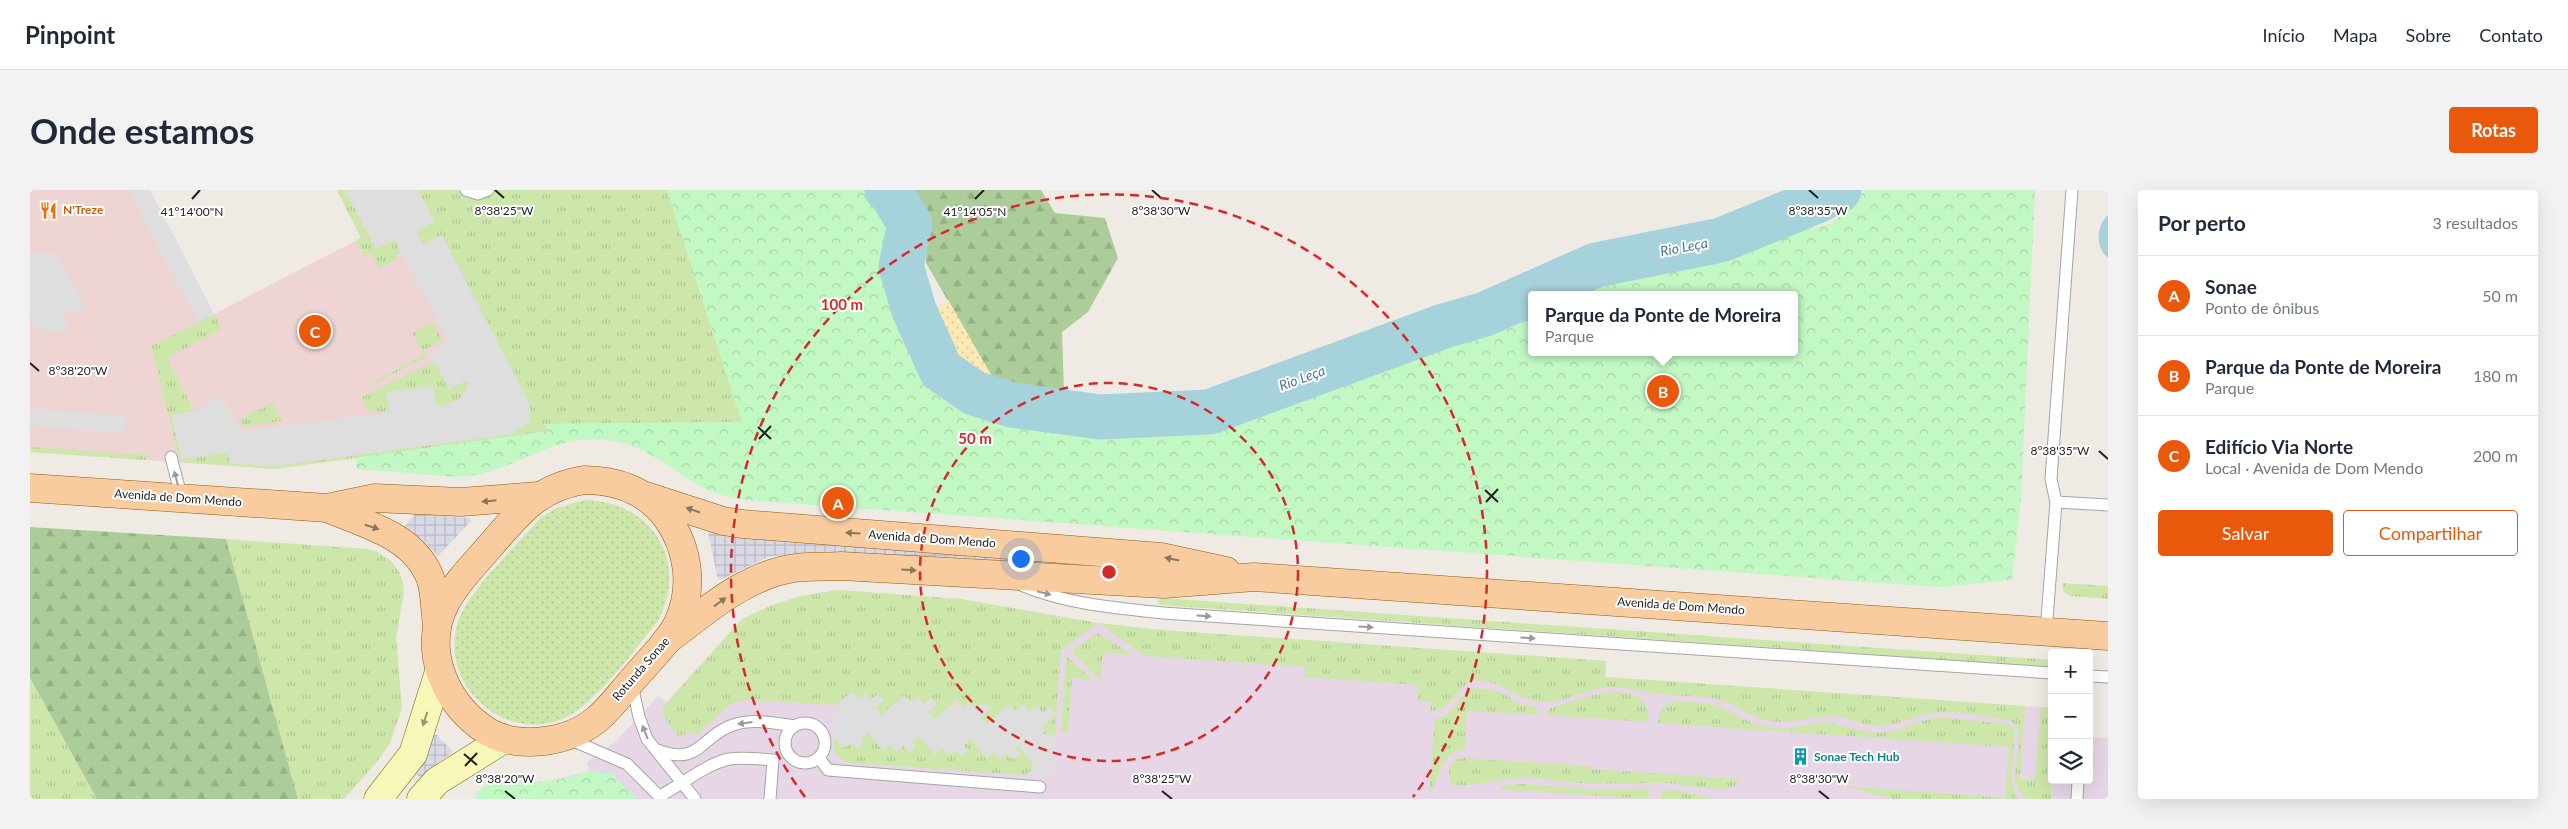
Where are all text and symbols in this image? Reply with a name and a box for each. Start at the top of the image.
text: Pinpoint [25,20,115,49]
text: Início [2263,24,2305,46]
text: Mapa [2333,24,2377,46]
text: Sobre [2405,24,2451,46]
text: Contato [2479,24,2543,46]
button: Rotas [2449,107,2538,153]
text: Onde estamos [30,109,254,151]
restaurant icon: N'Treze [39,200,59,220]
place label: N'Treze [63,202,104,217]
text: 8°38'25"W [474,203,534,218]
text: 8°38'30"W [1131,203,1191,218]
text: 8°38'35"W [1788,203,1848,218]
text: 41°14'00"N [161,204,223,219]
text: 41°14'05"N [944,204,1006,219]
text: Por perto [2158,210,2246,235]
text: 3 resultados [2432,213,2518,232]
water label: Rio Leça [1659,234,1709,259]
text: Sonae [2205,275,2257,298]
text: A [2168,286,2180,305]
text: 50 m [2482,286,2518,305]
popup [1528,291,1798,356]
text: 100 m [821,295,863,313]
text: Ponto de ônibus [2205,298,2319,317]
text: Parque da Ponte de Moreira [1545,303,1781,326]
pin: C [299,312,331,350]
text: Parque [1545,326,1594,345]
text: Parque da Ponte de Moreira [2205,355,2441,378]
water label: Rio Leça [1276,361,1327,394]
text: 8°38'20"W [48,363,108,378]
text: B [2169,366,2179,385]
text: 180 m [2473,366,2518,385]
pin: B [1647,372,1679,410]
text: Parque [2205,378,2254,397]
text: 50 m [958,429,992,447]
text: Edifício Via Norte [2205,435,2353,458]
text: 8°38'35"W [2030,443,2090,458]
text: C [2169,446,2179,465]
text: 200 m [2473,446,2518,465]
text: Local · Avenida de Dom Mendo [2205,458,2423,477]
one-way arrow [172,470,180,485]
pin: A [822,484,854,522]
street label: Avenida de Dom Mendo [114,486,242,509]
one-way arrow [481,497,497,505]
one-way arrow [686,506,701,513]
button: Salvar [2158,510,2333,556]
button: Compartilhar [2343,510,2518,556]
one-way arrow [365,523,380,531]
street label: Avenida de Dom Mendo [868,527,996,550]
one-way arrow [845,529,861,537]
your location [1008,546,1034,572]
one-way arrow [1164,555,1180,563]
centre of rings [1100,563,1118,581]
one-way arrow [901,567,917,575]
one-way arrow [1036,589,1051,597]
street label: Avenida de Dom Mendo [1617,594,1745,617]
one-way arrow [713,597,727,607]
one-way arrow [1197,612,1213,620]
one-way arrow [1359,624,1375,632]
street label: Rotunda Sonae [609,634,672,704]
one-way arrow [1521,635,1537,643]
map controls [2048,649,2093,784]
button: + [2048,649,2093,694]
button: − [2048,694,2093,739]
one-way arrow [420,711,428,726]
one-way arrow [737,719,753,727]
one-way arrow [640,725,648,739]
button: layers [2048,739,2093,784]
building icon: Sonae Tech Hub [1790,747,1810,767]
place label: Sonae Tech Hub [1814,749,1900,764]
text: 8°38'20"W [475,771,535,786]
text: 8°38'25"W [1132,771,1192,786]
text: 8°38'30"W [1789,771,1849,786]

